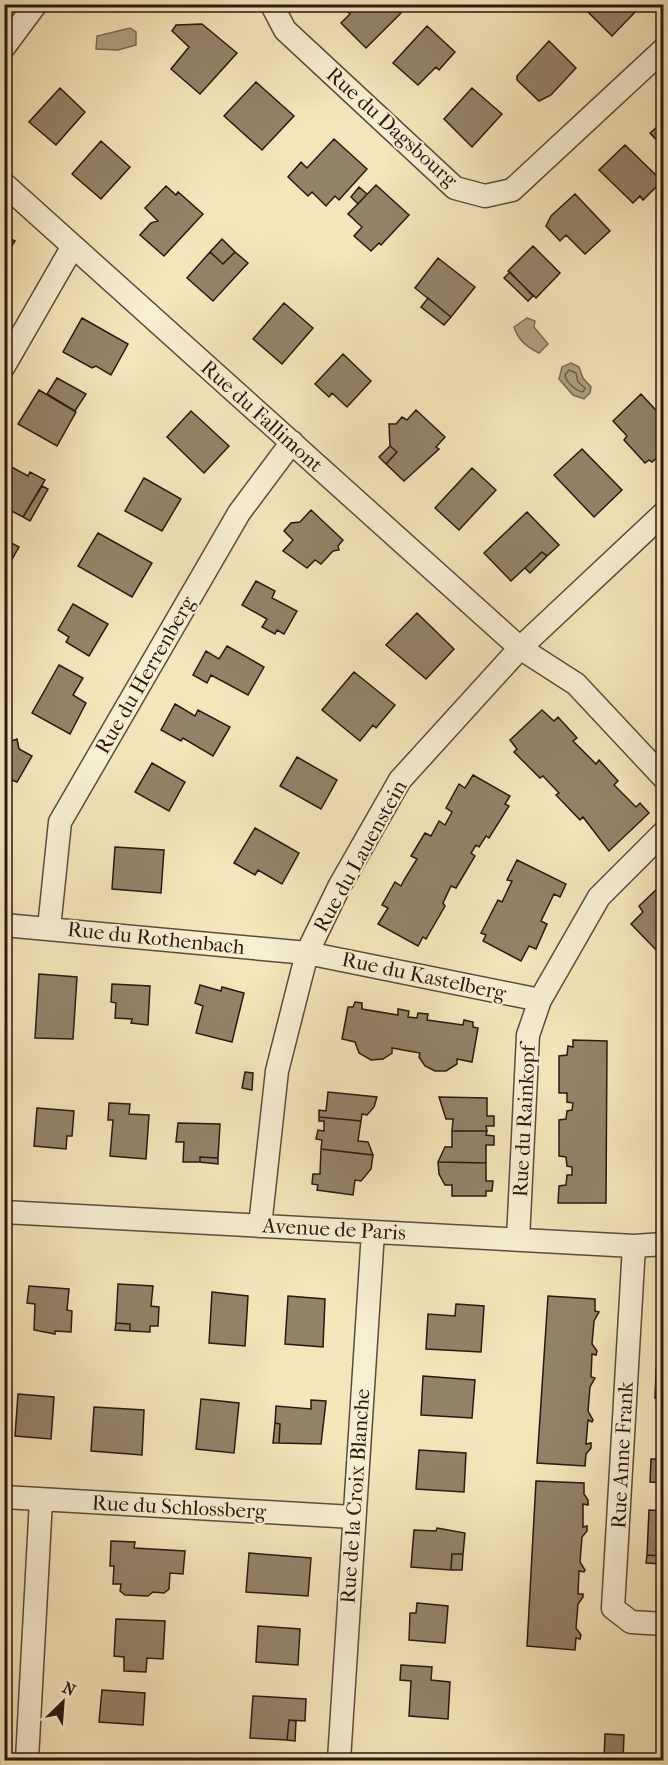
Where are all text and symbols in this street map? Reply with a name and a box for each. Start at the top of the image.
street label: Rue du Dagsbourg [322,62,463,192]
street label: Rue du Fallimont [196,355,328,477]
street label: Rue du Herrenberg [90,591,200,758]
street label: Rue du Lauenstein [308,776,412,936]
street label: Rue du Rothenbach [66,917,246,959]
street label: Rue du Kastelberg [340,947,509,1005]
street label: Rue du Rainkopf [508,1040,540,1198]
street label: Avenue de Paris [261,1213,407,1245]
street label: Rue Anne Frank [606,1381,638,1529]
street label: Rue de la Croix Blanche [336,1388,374,1604]
street label: Rue du Schlossberg [91,1490,267,1524]
north arrow [33,1672,93,1732]
text: N [60,1678,79,1700]

